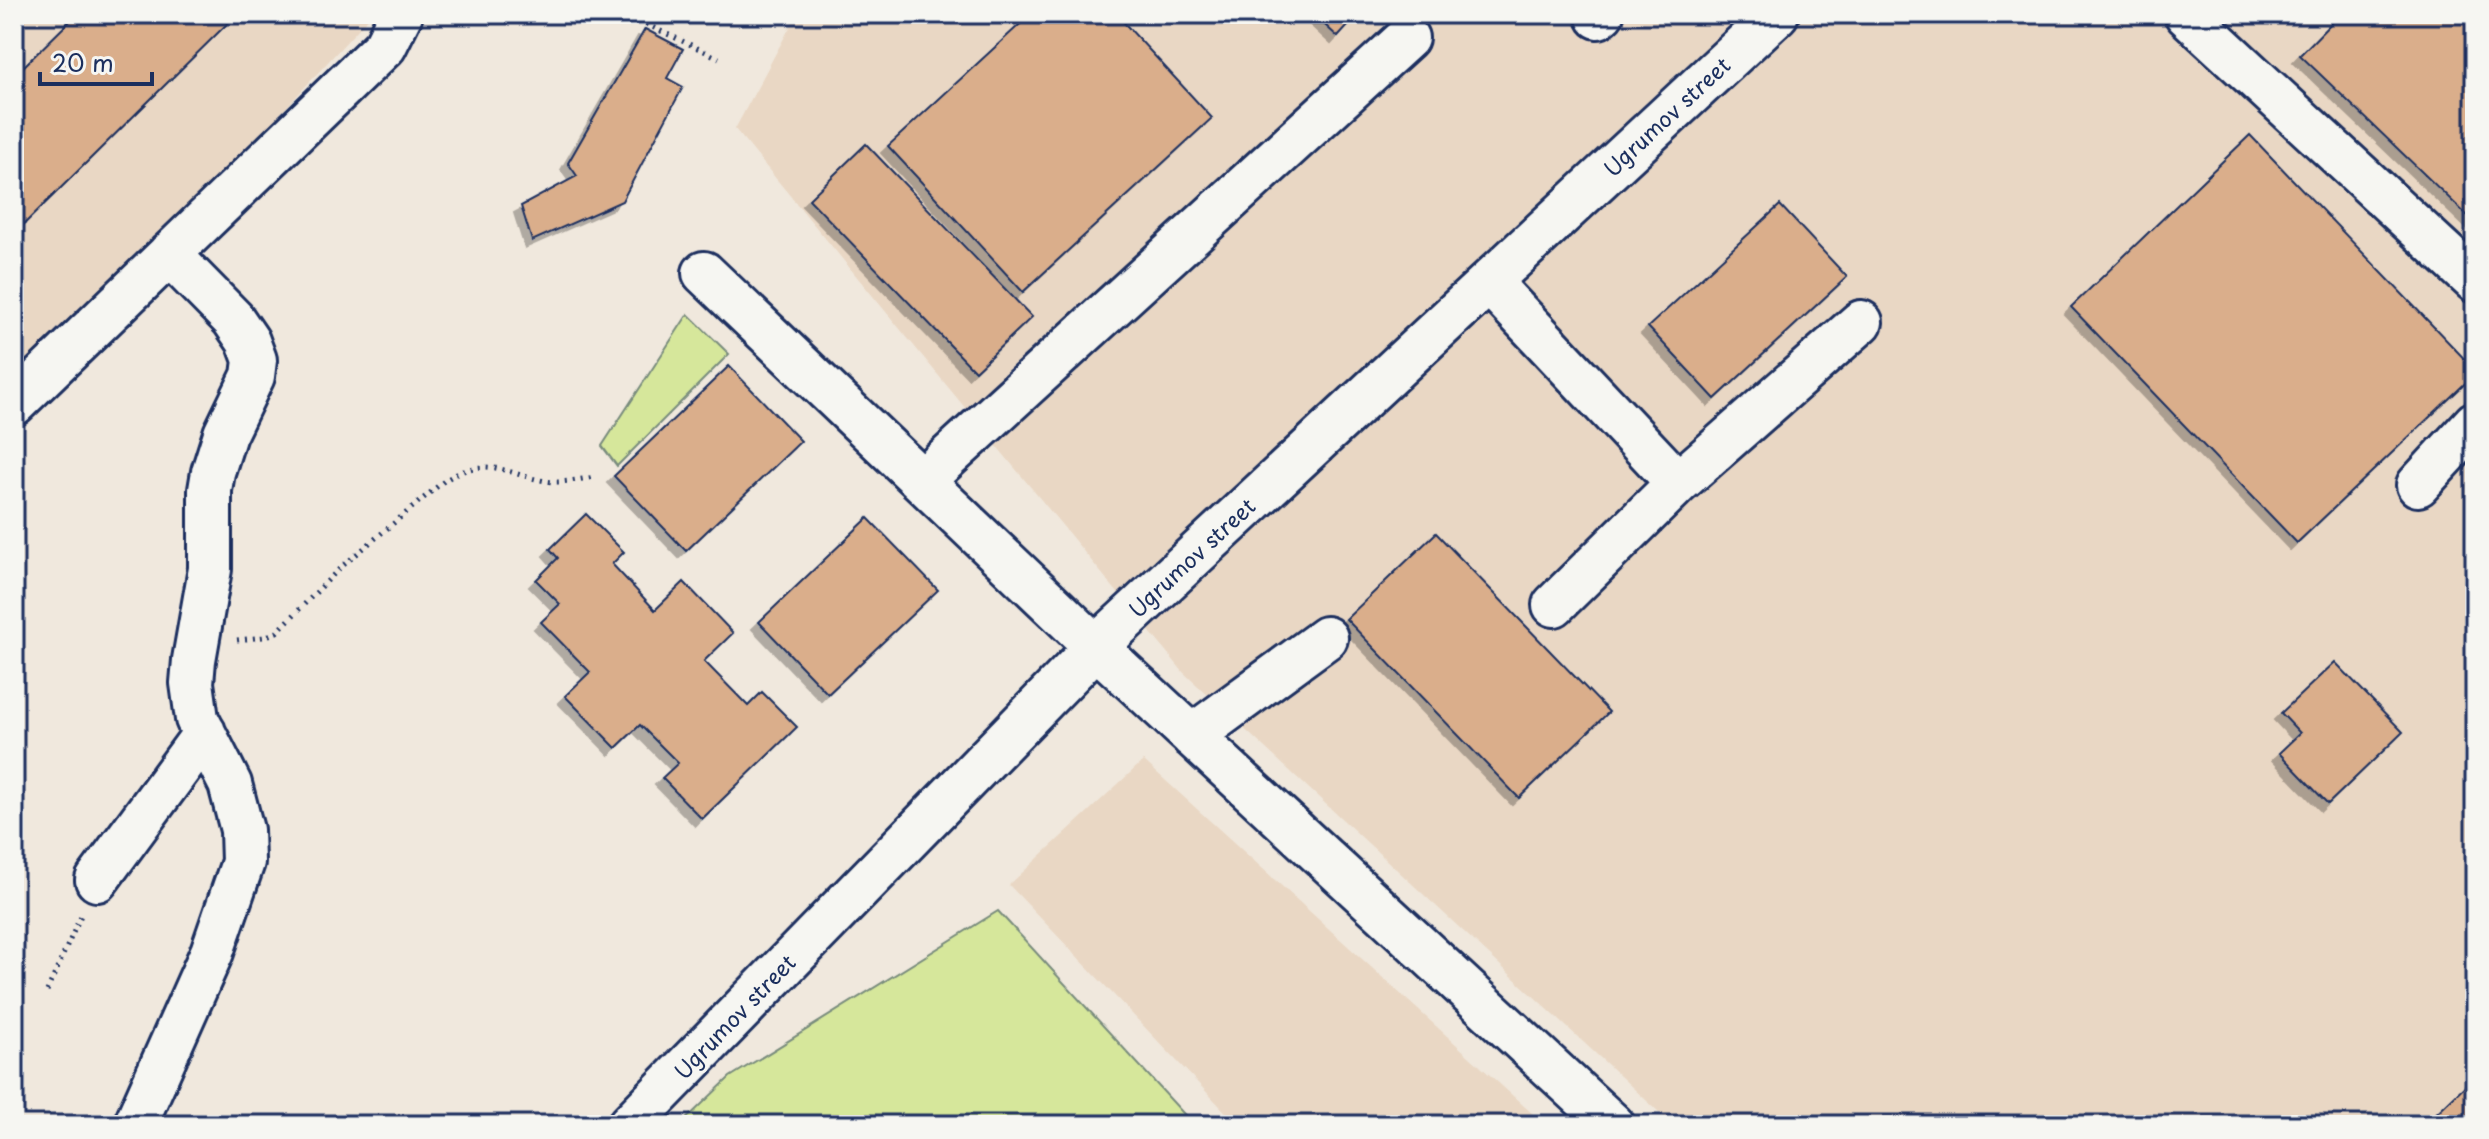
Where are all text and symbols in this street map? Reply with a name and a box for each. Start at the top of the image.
scale bar [40,36,152,86]
text: 20 m [52,44,114,80]
street label: Ugrumov street [1595,48,1737,184]
street label: Ugrumov street [1120,489,1262,625]
street label: Ugrumov street [665,946,802,1086]

